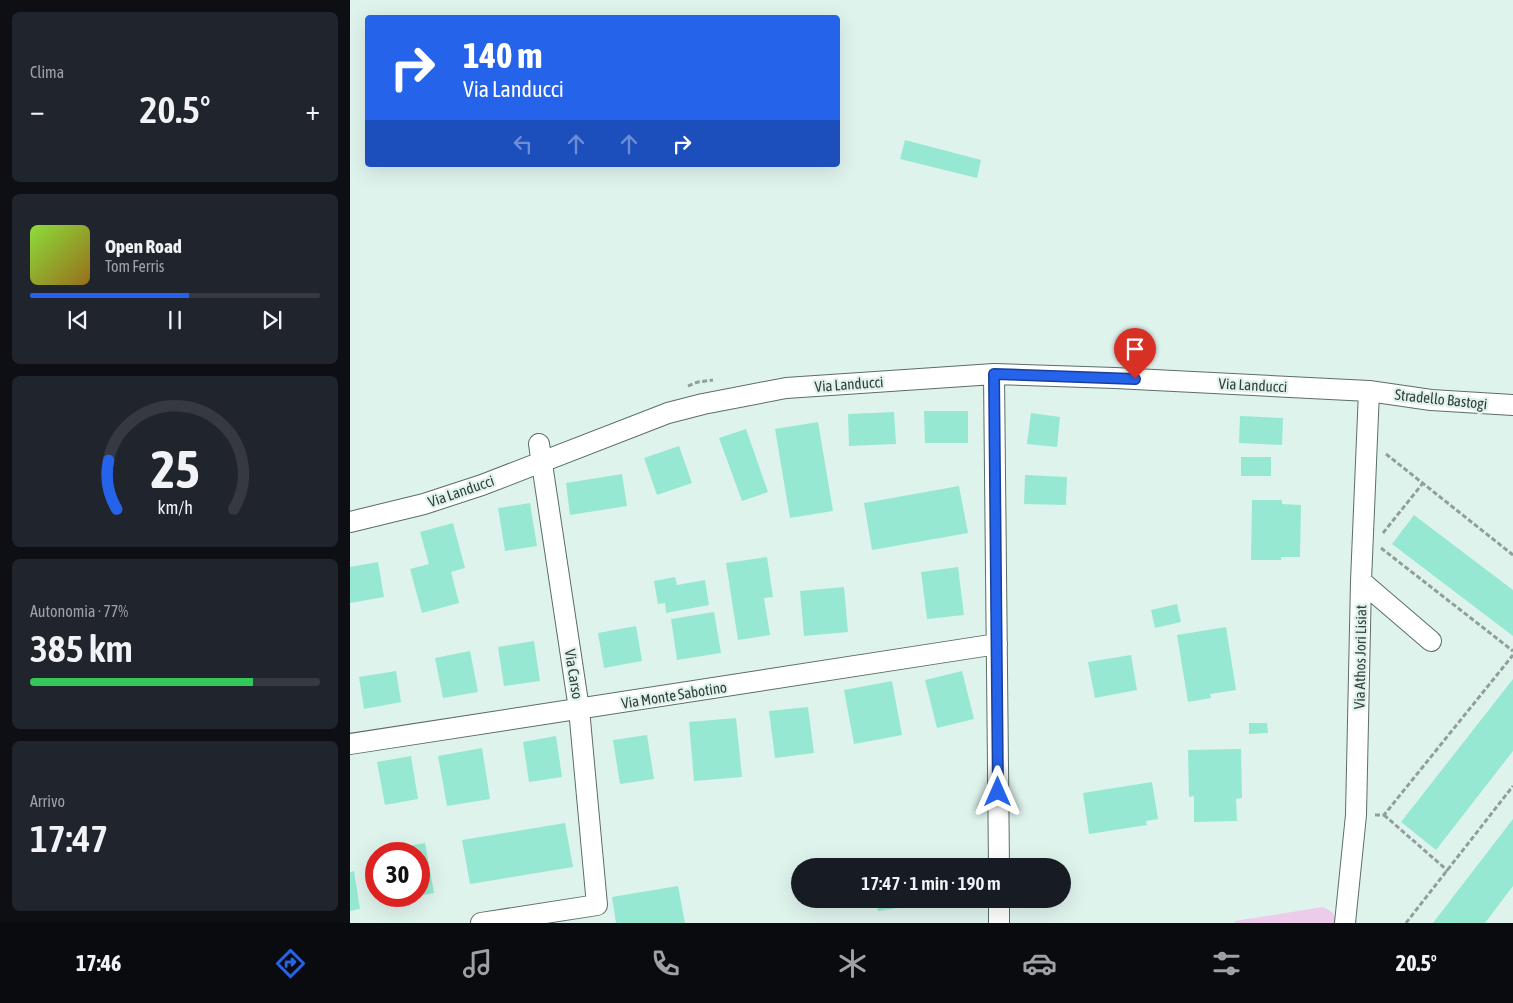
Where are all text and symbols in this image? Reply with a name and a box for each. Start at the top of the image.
icon: right [380,35,445,100]
text: 140 m [463,35,542,75]
text: Clima [30,63,64,81]
text: Via Landucci [463,76,564,102]
text: 20.5° [140,88,210,131]
text: − [30,94,45,126]
text: + [305,94,320,126]
icon: left [509,130,537,158]
icon: ahead [562,130,590,158]
icon: ahead [615,130,643,158]
icon: right [668,130,696,158]
text: Open Road [105,235,182,257]
text: Tom Ferris [105,257,164,275]
icon: previous [64,306,92,334]
icon: pause [161,306,189,334]
icon: next [258,306,286,334]
pin [1114,328,1156,379]
icon: arrive [1121,335,1149,363]
street label: Via Landucci [814,373,884,395]
street label: Via Landucci [1218,375,1288,395]
street label: Stradello Bastogi [1394,386,1488,412]
text: 25 [151,439,199,499]
street label: Via Landucci [426,472,496,510]
text: km/h [157,497,193,518]
text: Autonomia · 77% [30,602,128,620]
street label: Via Athos Jori Lisiat [1351,605,1369,709]
text: 385 km [30,627,133,670]
street label: Via Carso [562,648,586,700]
street label: Via Monte Sabotino [620,678,728,712]
position arrow [971,765,1023,817]
text: Arrivo [30,792,65,810]
text: 17:47 [30,817,108,860]
speed limit sign: 30 [365,842,430,907]
text: 17:47 · 1 min · 190 m [861,872,1001,894]
icon: directions [273,946,308,981]
icon: music [460,946,495,981]
icon: phone [648,946,683,981]
icon: climate [835,946,870,981]
icon: car [1022,946,1057,981]
icon: filters [1209,946,1244,981]
text: 17:46 [76,950,121,976]
text: 20.5° [1396,950,1437,976]

